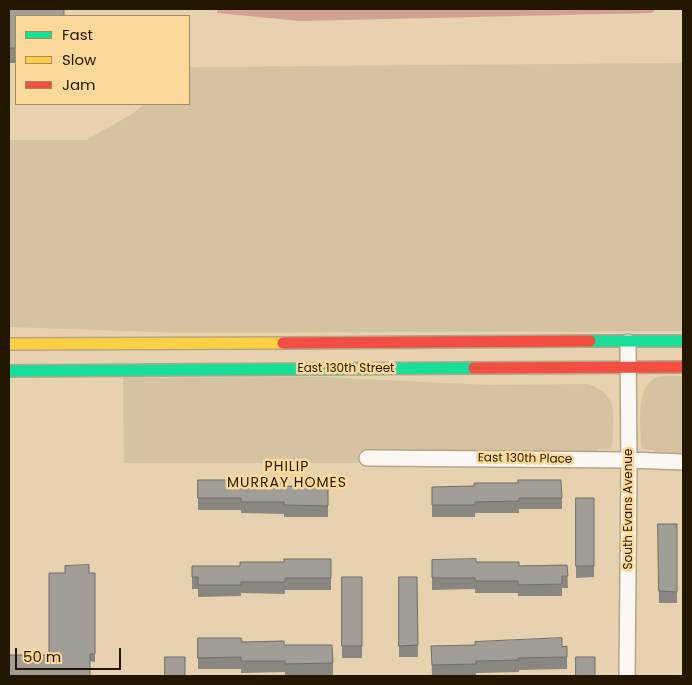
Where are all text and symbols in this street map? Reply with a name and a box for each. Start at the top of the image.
legend [15,15,190,105]
text: Fast [62,24,93,45]
text: Slow [62,49,96,70]
text: Jam [62,74,96,95]
street label: East 130th Street [298,362,394,376]
street label: South Evans Avenue [622,449,636,569]
street label: East 130th Place [478,451,572,467]
district label: PHILIP MURRAY HOMES [225,459,349,492]
scale bar [18,638,124,670]
text: 50 m [23,646,61,667]

